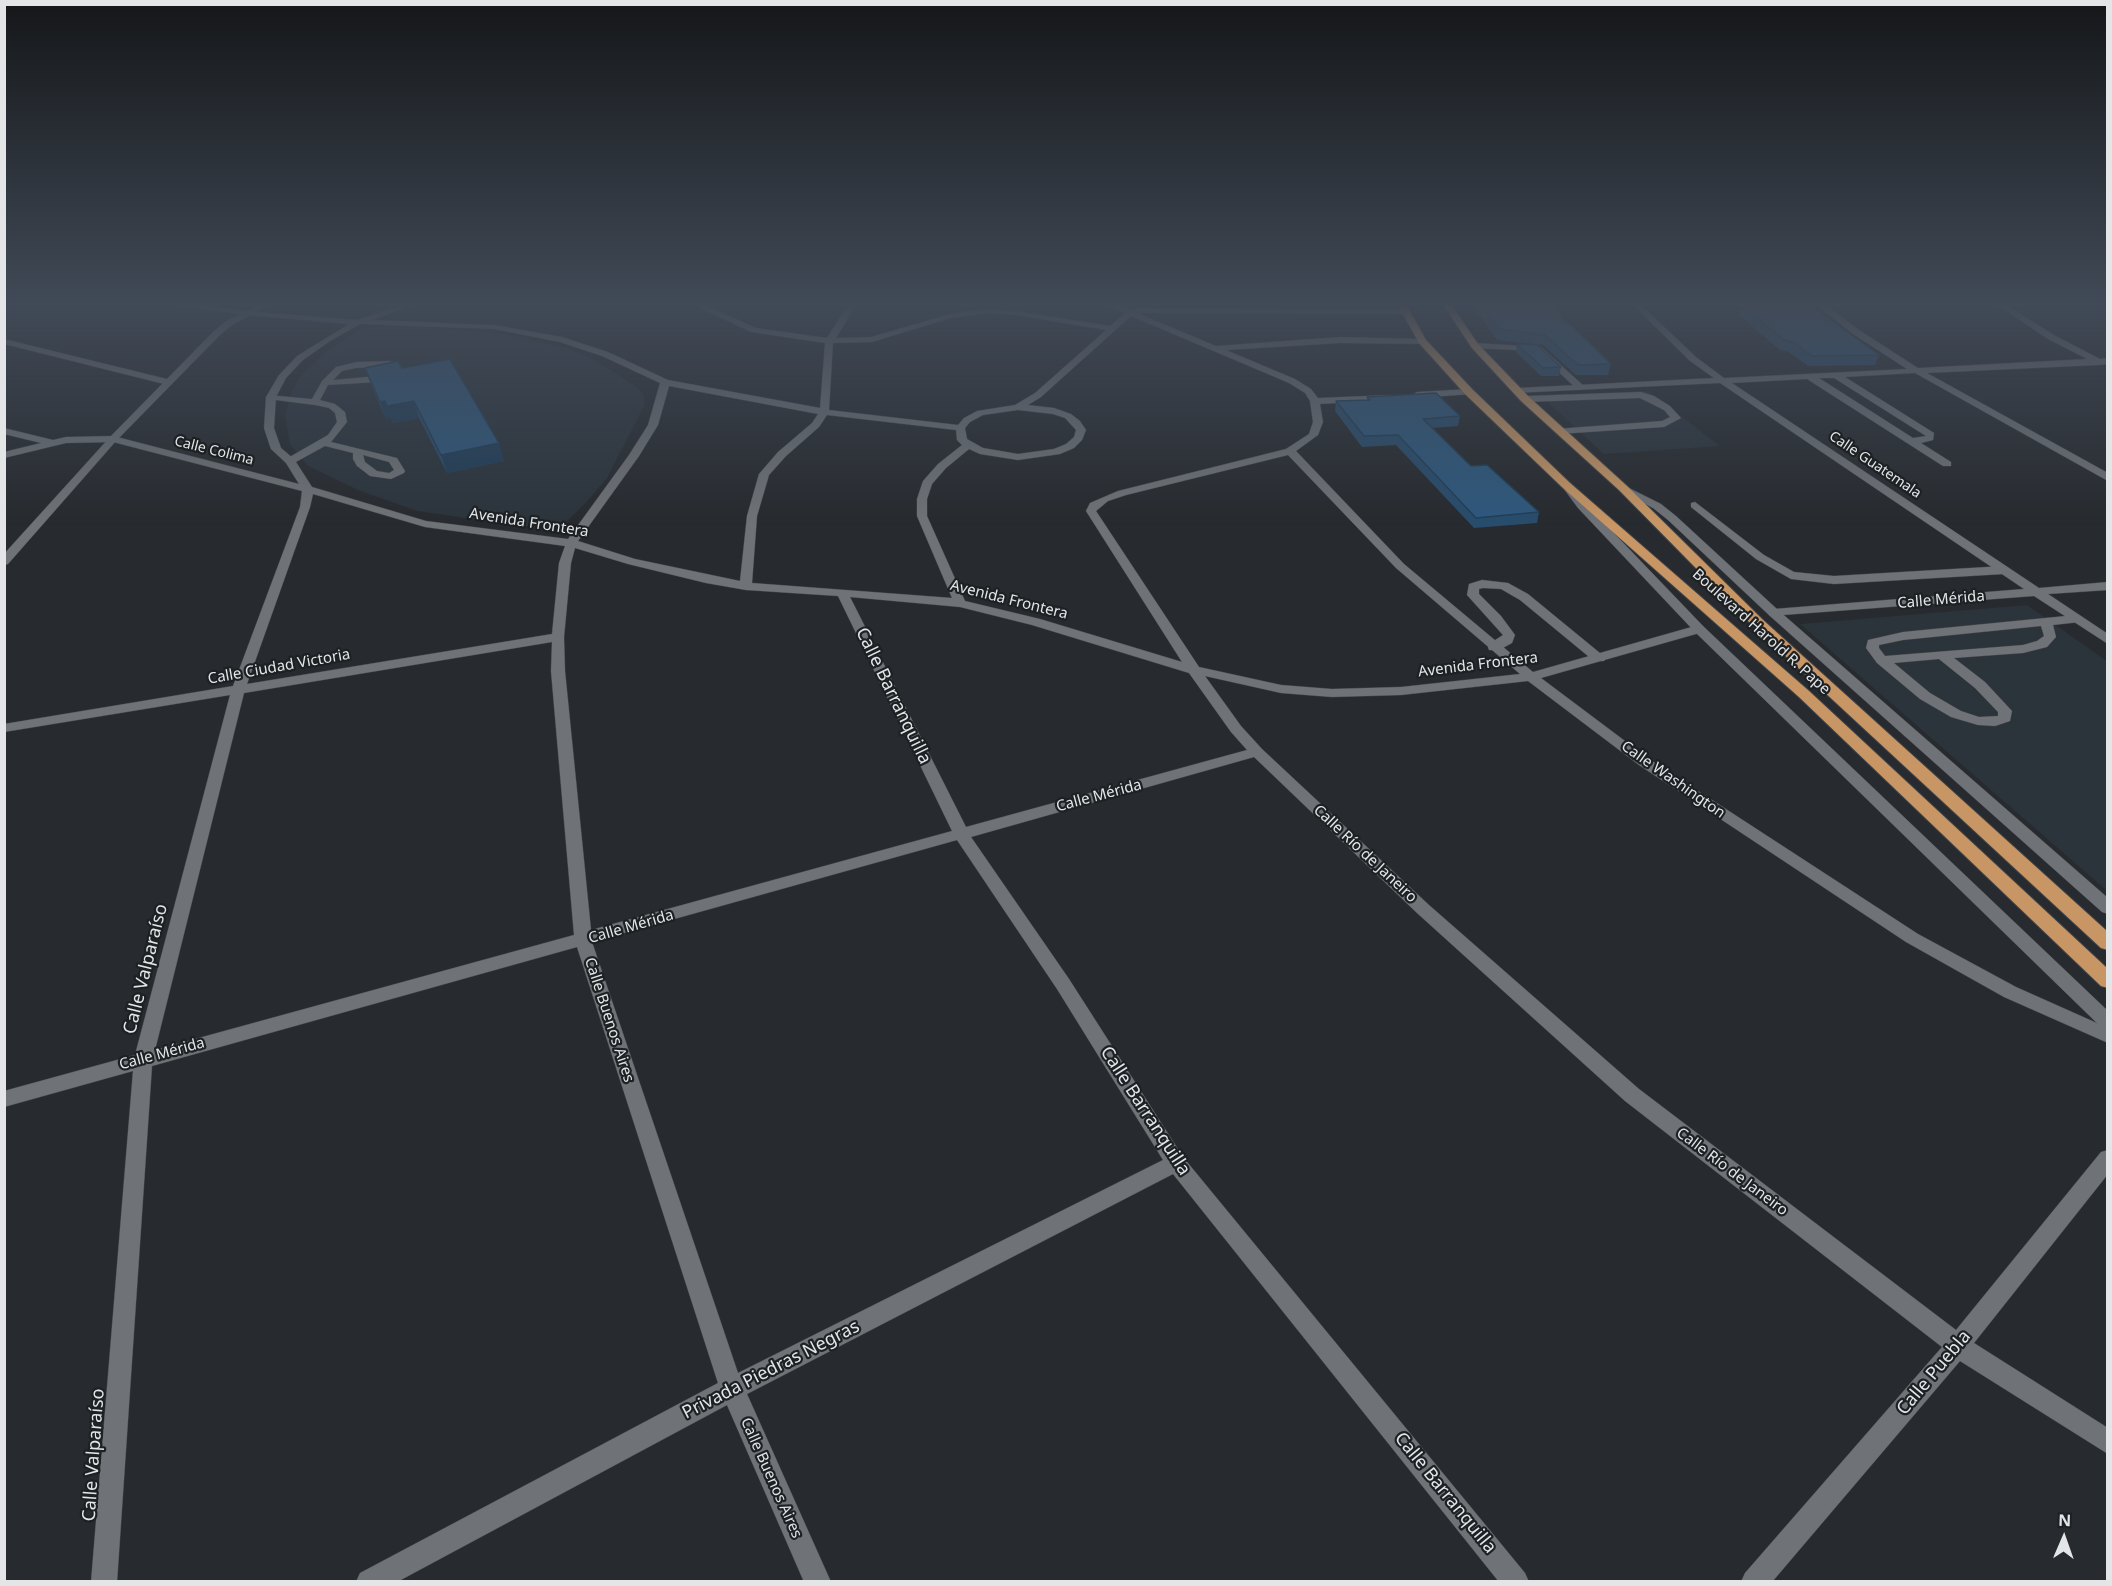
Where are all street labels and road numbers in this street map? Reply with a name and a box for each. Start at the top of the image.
street label: Calle Guatemala [1826,428,1924,502]
street label: Calle Colima [173,433,255,469]
street label: Avenida Frontera [468,505,590,541]
street label: Boulevard Harold R. Pape [1688,565,1834,699]
street label: Avenida Frontera [948,577,1070,623]
street label: Calle Mérida [1897,587,1985,613]
street label: Calle Barranquilla [851,624,935,768]
street label: Calle Ciudad Victoria [206,646,352,688]
street label: Avenida Frontera [1417,649,1539,681]
street label: Calle Washington [1618,737,1728,823]
street label: Calle Mérida [1054,776,1144,816]
street label: Calle Río de Janeiro [1310,801,1420,907]
street label: Calle Valparaíso [119,902,173,1036]
street label: Calle Mérida [586,906,676,948]
street label: Calle Buenos Aires [580,955,638,1085]
street label: Calle Mérida [117,1034,207,1074]
street label: Calle Barranquilla [1095,1042,1195,1180]
street label: Calle Río de Janeiro [1673,1124,1791,1220]
street label: Privada Piedras Negras [679,1316,863,1424]
street label: Calle Puebla [1892,1326,1976,1420]
street label: Calle Valparaíso [79,1388,109,1522]
street label: Calle Buenos Aires [736,1415,806,1541]
street label: Calle Barranquilla [1390,1428,1500,1558]

